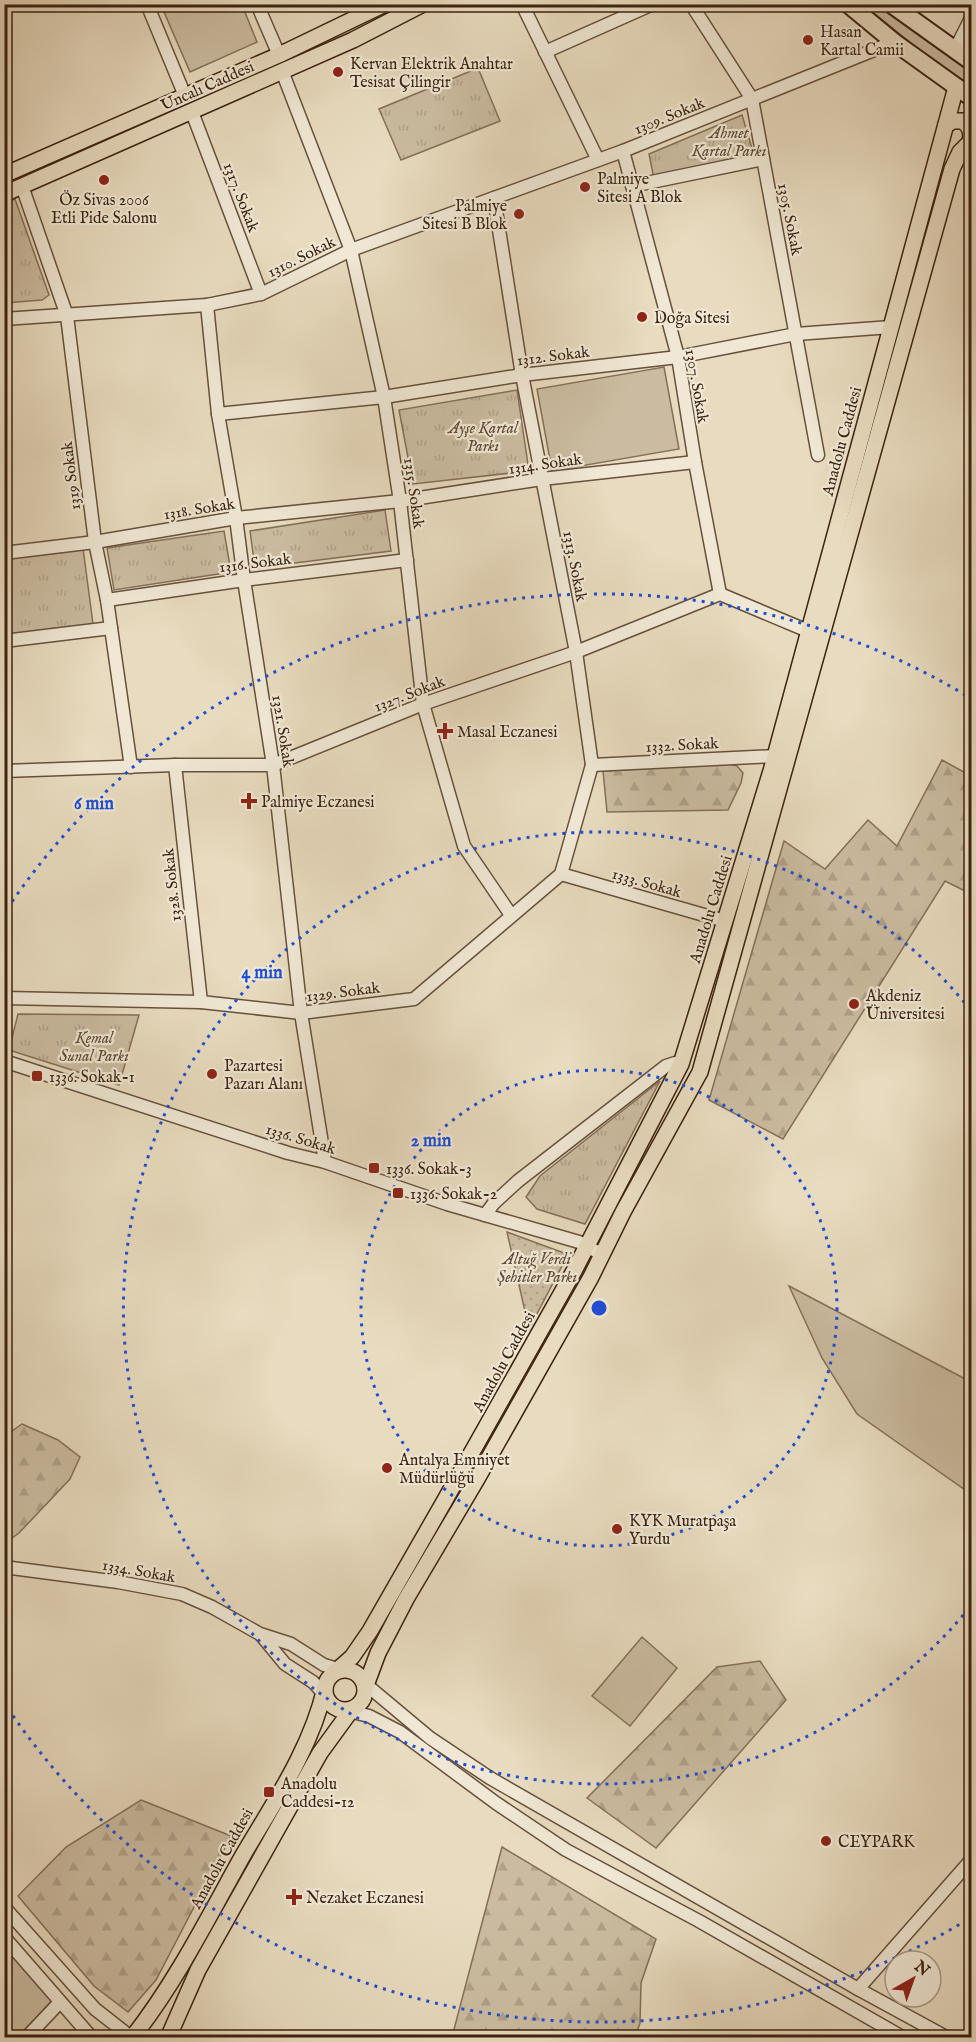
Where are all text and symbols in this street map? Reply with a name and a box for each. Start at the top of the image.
place label: Hasan Kartal Camii [820,23,904,61]
marker: Hasan Kartal Camii [801,33,815,47]
place label: Kervan Elektrik Anahtar Tesisat Çilingir [350,55,513,93]
street label: Uncalı Caddesi [158,57,258,116]
marker: Kervan Elektrik Anahtar Tesisat Çilingir [331,65,345,79]
street label: 1309. Sokak [631,93,708,140]
park label: Ahmet Kartal Parkı [691,124,766,162]
street label: 1317. Sokak [218,160,263,236]
place label: Palmiye Sitesi A Blok [597,170,682,208]
marker: Öz Sivas 2006 Etli Pide Salonu [97,173,111,187]
marker: Palmiye Sitesi A Blok [578,180,592,194]
street label: 1305. Sokak [772,181,806,258]
place label: Öz Sivas 2006 Etli Pide Salonu [51,190,157,229]
place label: Palmiye Sitesi B Blok [422,197,507,235]
marker: Palmiye Sitesi B Blok [512,207,526,221]
street label: 1310. Sokak [265,233,340,283]
place label: Doğa Sitesi [654,309,730,329]
marker: Doğa Sitesi [635,310,649,324]
street label: 1312. Sokak [516,343,591,371]
street label: 1307. Sokak [680,348,712,425]
street label: Anadolu Caddesi [819,385,867,499]
park label: Ayşe Kartal Parkı [446,419,519,457]
street label: 1319 Sokak [58,440,86,511]
street label: 1314. Sokak [507,450,584,480]
street label: 1315. Sokak [398,457,428,530]
street label: 1318. Sokak [162,494,237,525]
street label: 1313. Sokak [557,529,591,604]
street label: 1316. Sokak [218,550,293,578]
street label: 1327. Sokak [371,672,448,718]
street label: 1321. Sokak [266,694,298,769]
place label: Masal Eczanesi [457,723,557,743]
marker: Masal Eczanesi [438,724,452,738]
street label: 1332. Sokak [645,734,720,758]
text: 6 min [74,793,114,816]
place label: Palmiye Eczanesi [261,793,375,813]
marker: Palmiye Eczanesi [242,794,256,808]
street label: 1328. Sokak [159,847,187,922]
street label: Anadolu Caddesi [686,853,738,967]
street label: 1333. Sokak [609,864,684,904]
text: 4 min [241,962,283,985]
street label: 1329. Sokak [305,978,382,1007]
place label: Akdeniz Üniversitesi [865,987,945,1025]
marker: Akdeniz Üniversitesi [847,997,861,1011]
park label: Kemal Sunal Parkı [59,1029,129,1067]
place label: Pazartesi Pazarı Alanı [224,1057,303,1095]
marker: Pazartesi Pazarı Alanı [205,1067,219,1081]
place label: 1336. Sokak-1 [49,1068,135,1088]
marker: 1336. Sokak-1 [30,1069,44,1083]
street label: 1336. Sokak [263,1120,338,1160]
text: 2 min [411,1130,452,1153]
place label: 1336. Sokak-3 [386,1160,472,1180]
marker: 1336. Sokak-3 [367,1161,381,1175]
place label: 1336. Sokak-2 [410,1185,497,1205]
marker: 1336. Sokak-2 [391,1186,405,1200]
park label: Altuğ Verdi Şehitler Parkı [497,1250,577,1288]
centre of rings [589,1298,609,1318]
street label: Anadolu Caddesi [468,1308,541,1417]
place label: Antalya Emniyet Müdürlüğü [398,1451,510,1489]
marker: Antalya Emniyet Müdürlüğü [380,1461,394,1475]
place label: KYK Muratpaşa Yurdu [629,1512,736,1550]
marker: KYK Muratpaşa Yurdu [610,1522,624,1536]
street label: 1334. Sokak [101,1556,177,1588]
place label: Anadolu Caddesi-12 [280,1775,355,1813]
marker: Anadolu Caddesi-12 [262,1785,276,1799]
street label: Anadolu Caddesi [186,1805,259,1914]
place label: CEYPARK [838,1833,915,1853]
marker: CEYPARK [819,1834,833,1848]
place label: Nezaket Eczanesi [306,1889,424,1909]
marker: Nezaket Eczanesi [287,1890,301,1904]
north arrow [883,1949,943,2009]
text: N [909,1956,933,1981]

